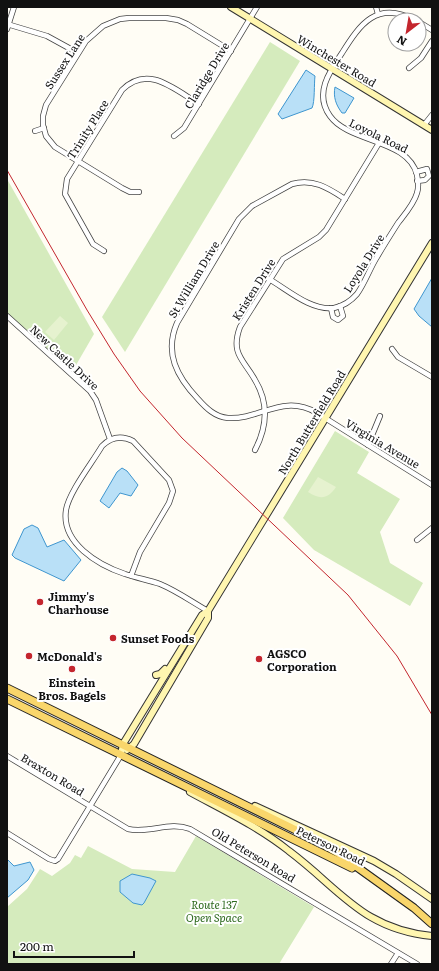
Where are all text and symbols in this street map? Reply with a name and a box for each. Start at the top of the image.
north arrow [387,12,427,52]
street label: Sussex Lane [40,30,88,92]
street label: Winchester Road [294,30,380,90]
text: N [393,32,409,51]
street label: Claridge Drive [180,38,232,111]
street label: Trinity Place [62,96,112,162]
street label: Loyola Road [347,114,412,156]
street label: Loyola Drive [339,230,388,295]
street label: St William Drive [164,237,222,320]
street label: Kristen Drive [228,255,279,323]
street label: New Castle Drive [27,321,103,393]
street label: North Butterfield Road [273,366,349,477]
street label: Virginia Avenue [343,414,424,472]
place label: Jimmy's Charhouse [48,588,109,617]
marker: Jimmy's Charhouse [35,597,45,607]
place label: Sunset Foods [121,630,195,646]
marker: Sunset Foods [108,633,118,643]
place label: AGSCO Corporation [267,645,337,674]
place label: McDonald's [37,648,103,664]
marker: McDonald's [24,651,34,661]
marker: AGSCO Corporation [254,654,264,664]
marker: Einstein Bros. Bagels [67,664,77,674]
place label: Einstein Bros. Bagels [38,674,106,703]
street label: Braxton Road [18,749,88,799]
street label: Peterson Road [294,821,368,869]
street label: Old Peterson Road [209,823,299,886]
park label: Route 137 Open Space [186,896,242,925]
scale bar [14,933,134,959]
text: 200 m [20,937,54,955]

